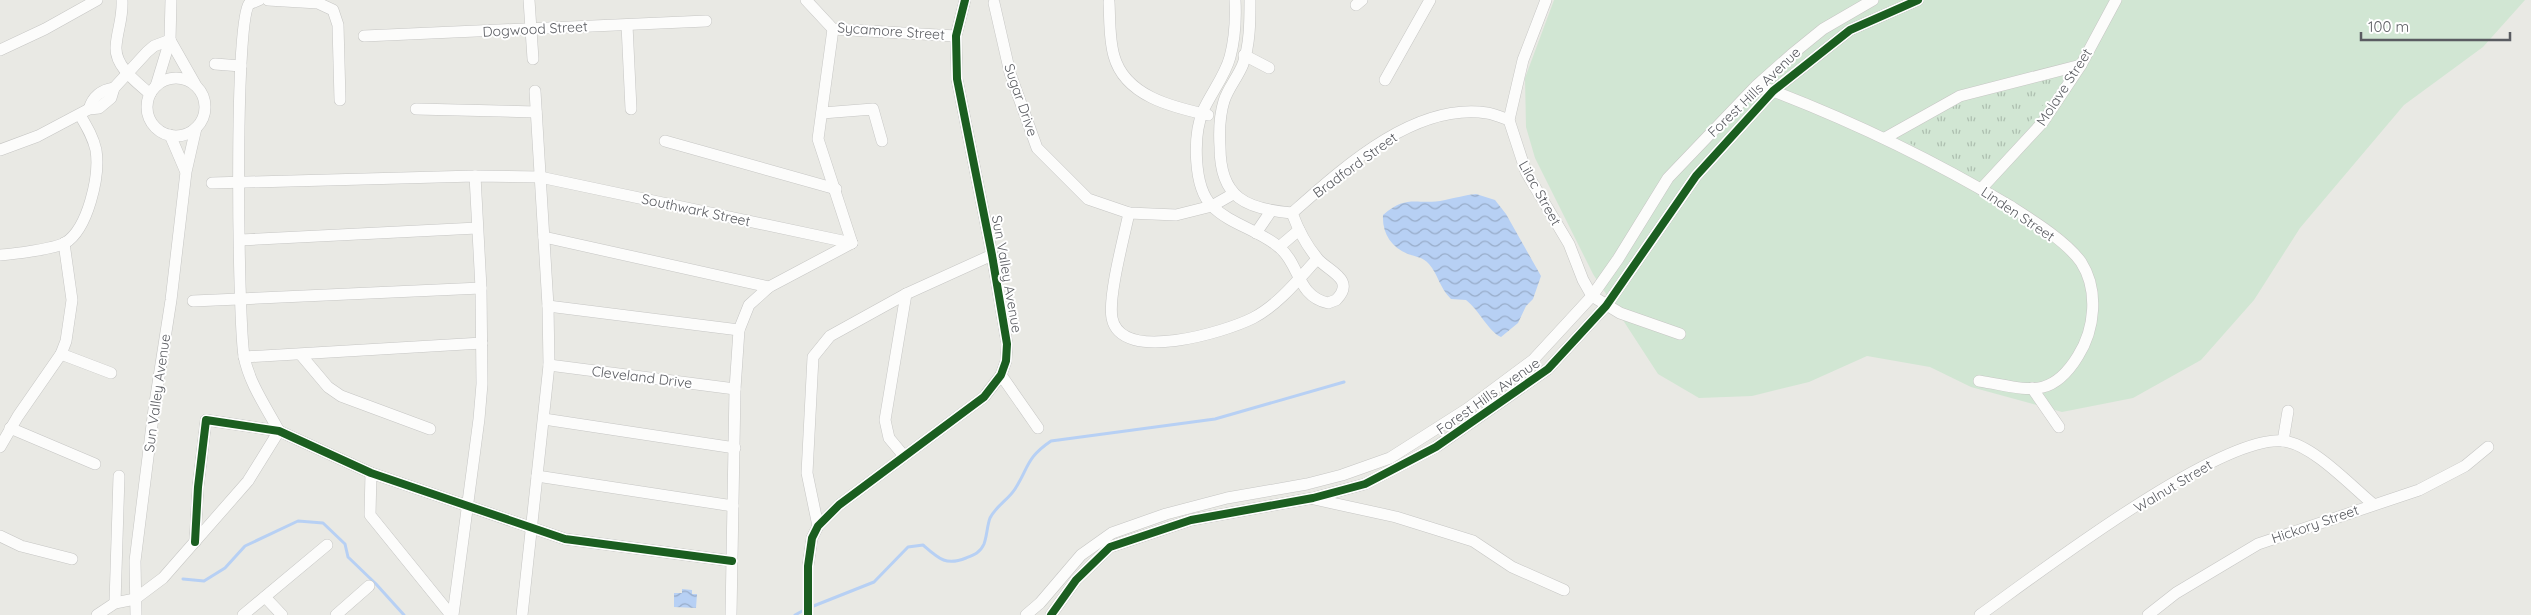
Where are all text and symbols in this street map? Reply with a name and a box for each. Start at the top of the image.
scale bar [2361,10,2510,42]
street label: Dogwood Street [482,17,588,41]
text: 100 m [2368,17,2409,36]
street label: Sycamore Street [837,18,946,44]
street label: Forest Hills Avenue [1704,43,1804,141]
street label: Molave Street [2032,45,2096,129]
street label: Sugar Drive [1000,61,1042,139]
street label: Bradford Street [1309,128,1401,202]
street label: Lilac Street [1515,157,1565,229]
street label: Linden Street [1978,183,2059,245]
street label: Southwark Street [640,190,752,230]
street label: Sun Valley Avenue [988,214,1026,334]
street label: Sun Valley Avenue [140,333,174,453]
street label: Forest Hills Avenue [1433,354,1543,438]
street label: Cleveland Drive [591,362,693,392]
street label: Walnut Street [2131,455,2216,516]
street label: Hickory Street [2269,501,2361,547]

